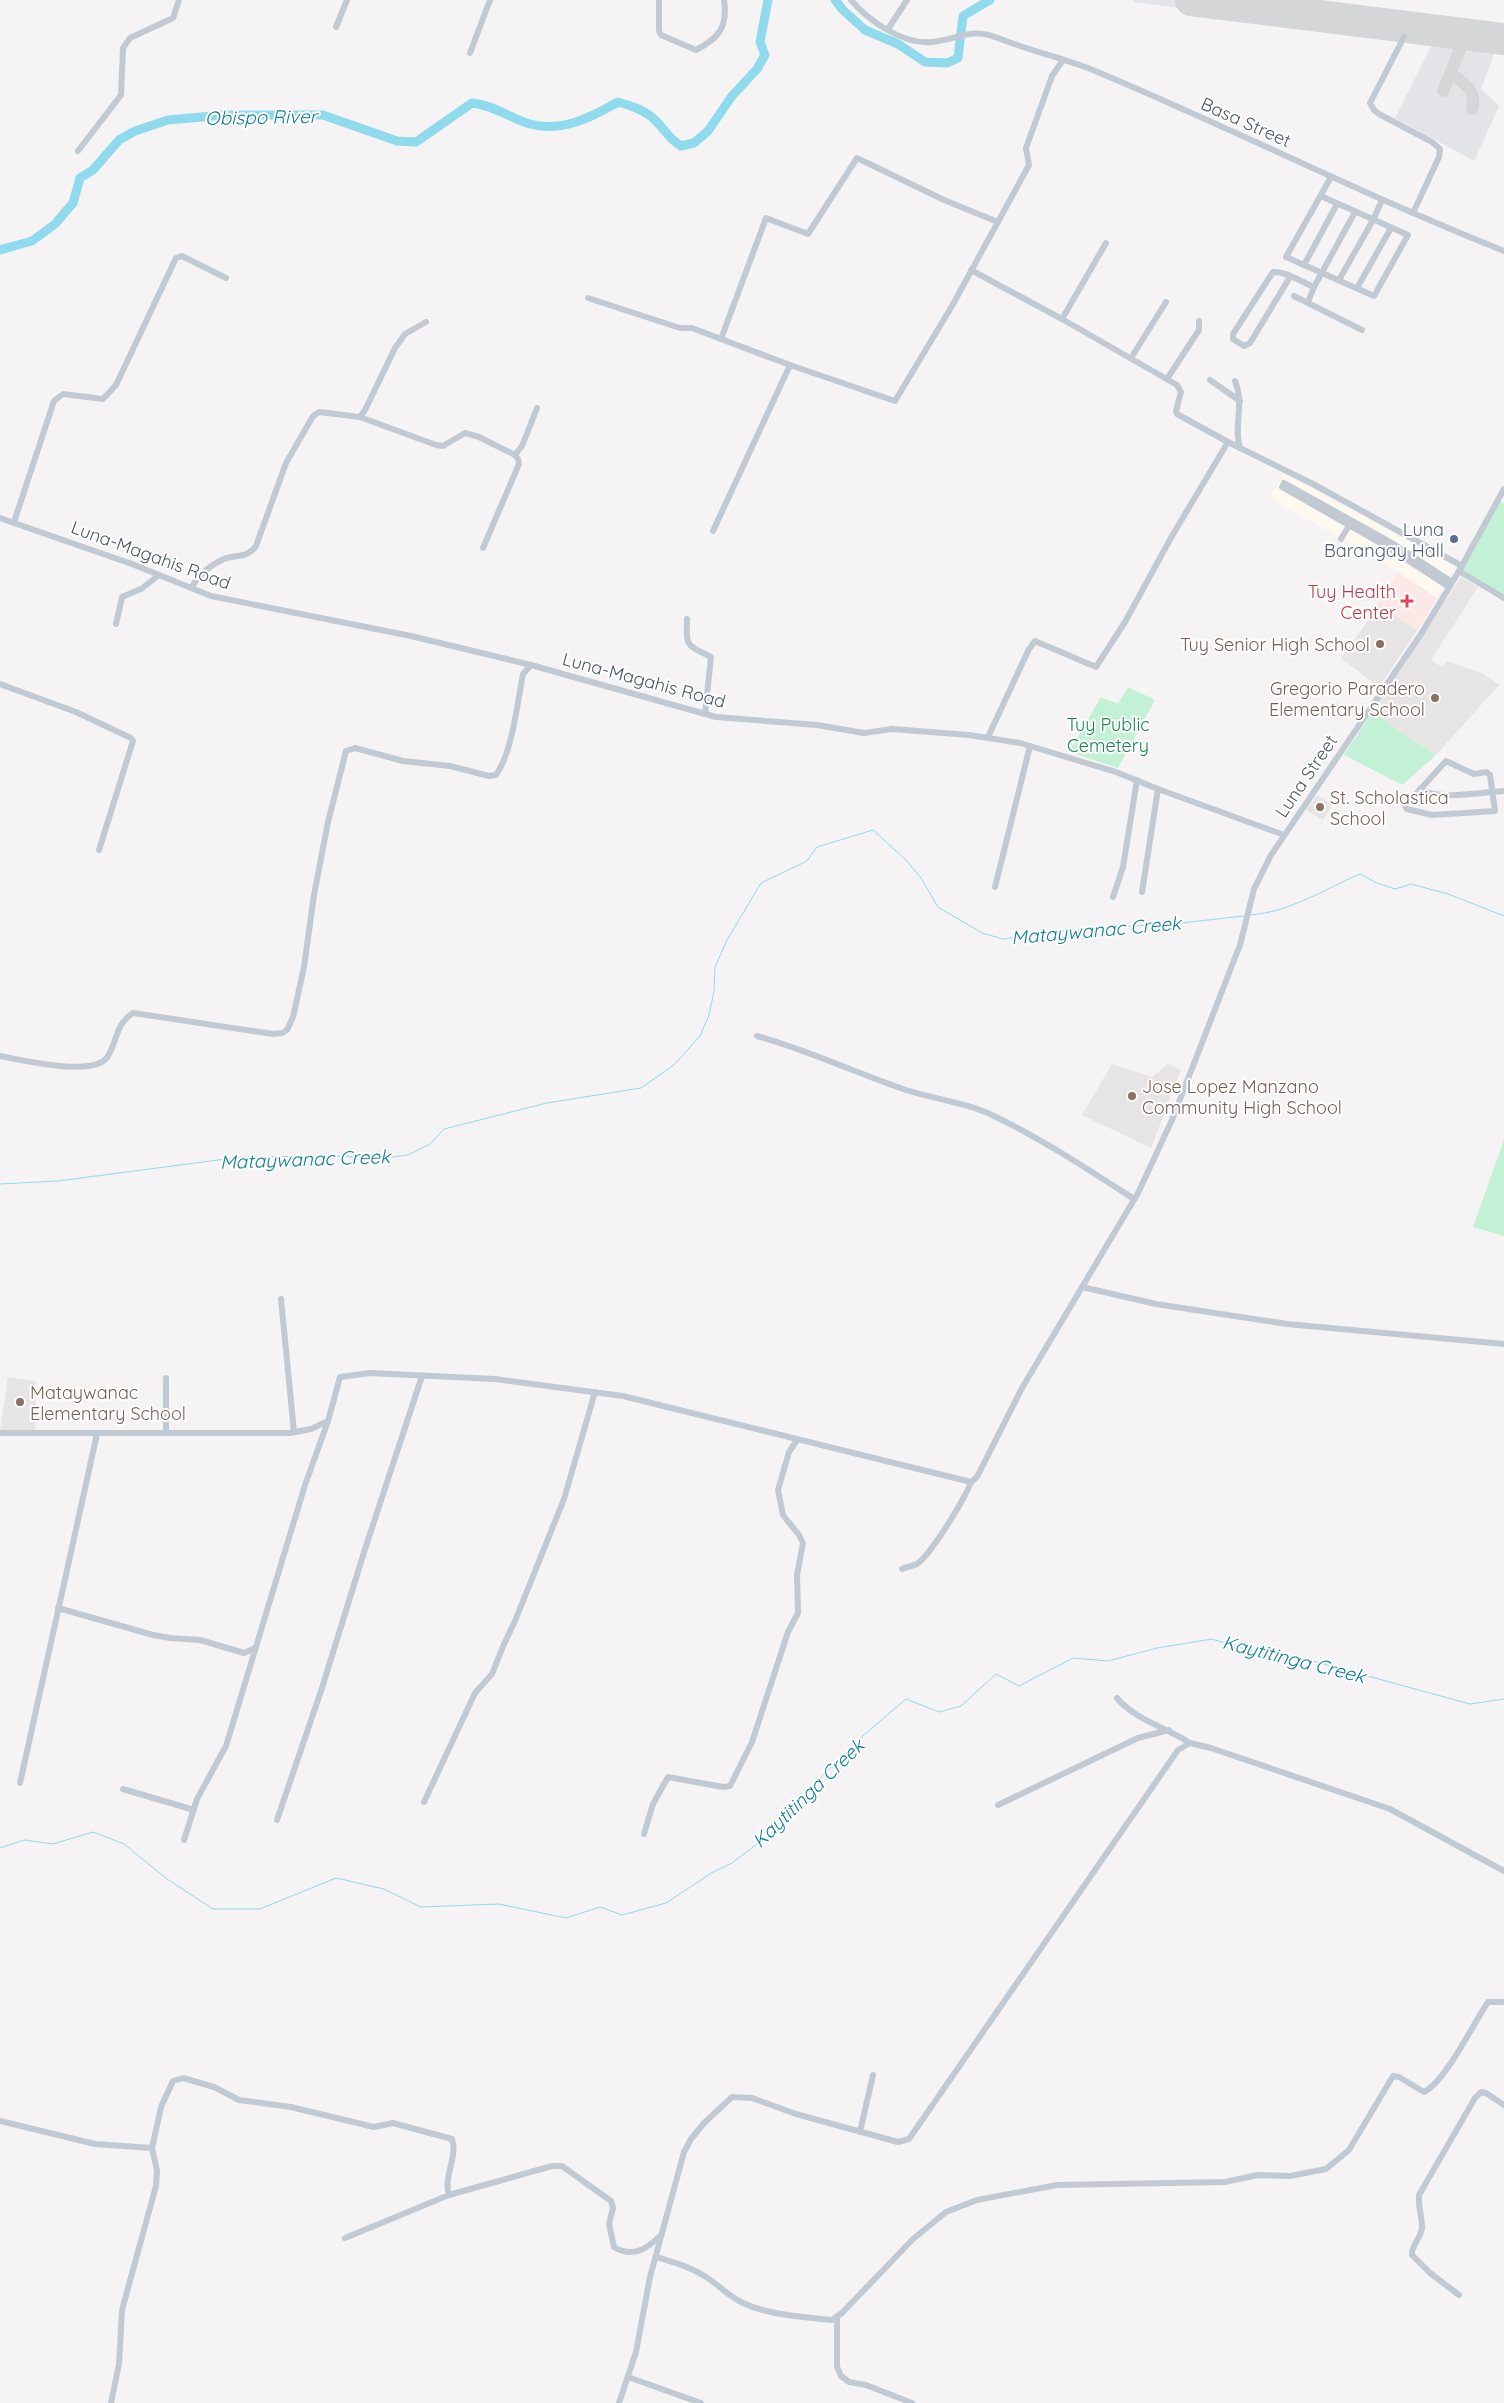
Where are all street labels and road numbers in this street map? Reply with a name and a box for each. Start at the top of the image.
street label: Basa Street [1197,92,1295,152]
street label: Luna-Magahis Road [68,515,234,595]
street label: Luna-Magahis Road [560,647,728,713]
street label: Luna Street [1270,730,1342,822]

